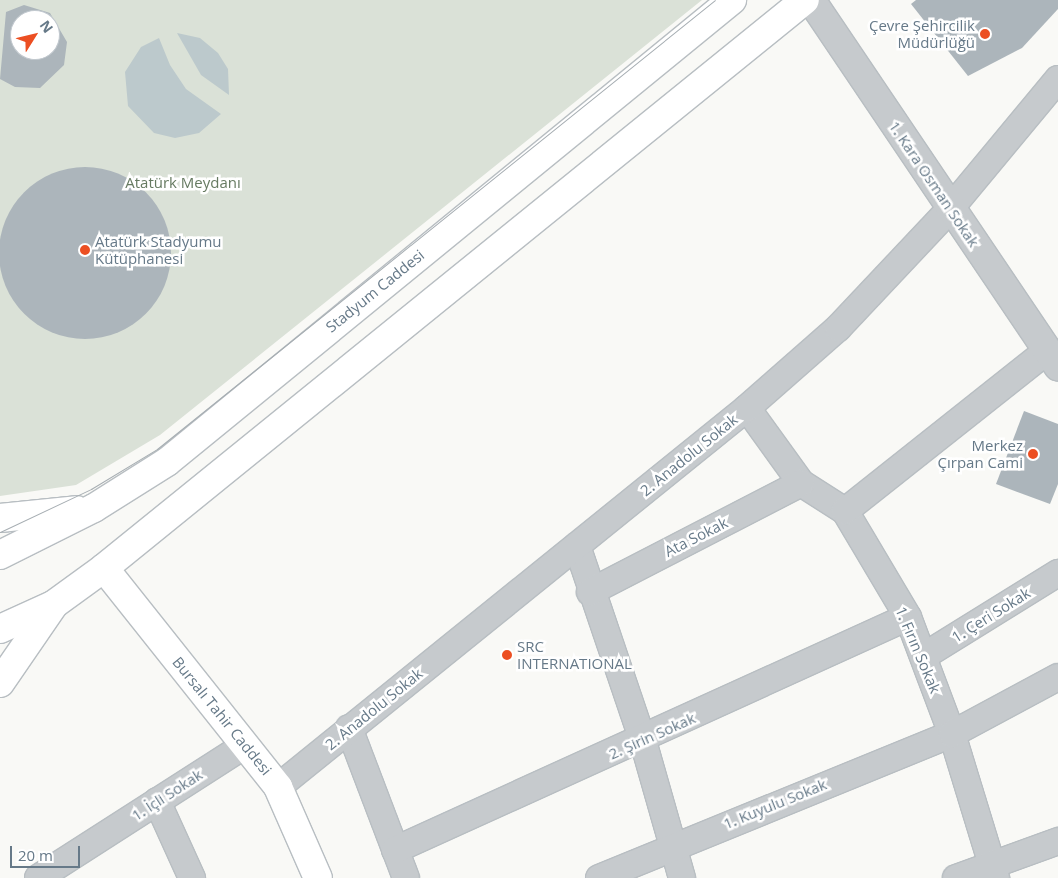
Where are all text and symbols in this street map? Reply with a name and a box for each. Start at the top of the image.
north arrow [10,10,60,60]
text: N [36,16,58,37]
place label: Çevre Şehircilik Müdürlüğü [869,16,975,51]
marker: Çevre Şehircilik Müdürlüğü [979,28,991,40]
street label: 1. Kara Osman Sokak [885,118,983,250]
park label: Atatürk Meydanı [125,174,241,192]
place label: Atatürk Stadyumu Kütüphanesi [95,232,222,267]
marker: Atatürk Stadyumu Kütüphanesi [79,244,91,256]
street label: Stadyum Caddesi [322,246,428,336]
street label: 2. Anadolu Sokak [637,410,741,500]
place label: Merkez Çırpan Cami [938,436,1023,471]
marker: Merkez Çırpan Cami [1027,448,1039,460]
street label: Ata Sokak [661,513,731,561]
street label: 1. Çeri Sokak [948,584,1034,646]
street label: 1. Fırın Sokak [892,604,944,696]
place label: SRC INTERNATIONAL [517,637,632,672]
marker: SRC INTERNATIONAL [501,649,513,661]
street label: Bursalı Tahir Caddesi [169,653,275,779]
street label: 2. Anadolu Sokak [322,664,426,754]
street label: 2. Şirin Sokak [606,709,698,763]
street label: 1. İçli Sokak [128,766,206,824]
street label: 1. Kuyulu Sokak [721,775,829,833]
scale bar [12,836,82,868]
text: 20 m [18,845,53,865]

